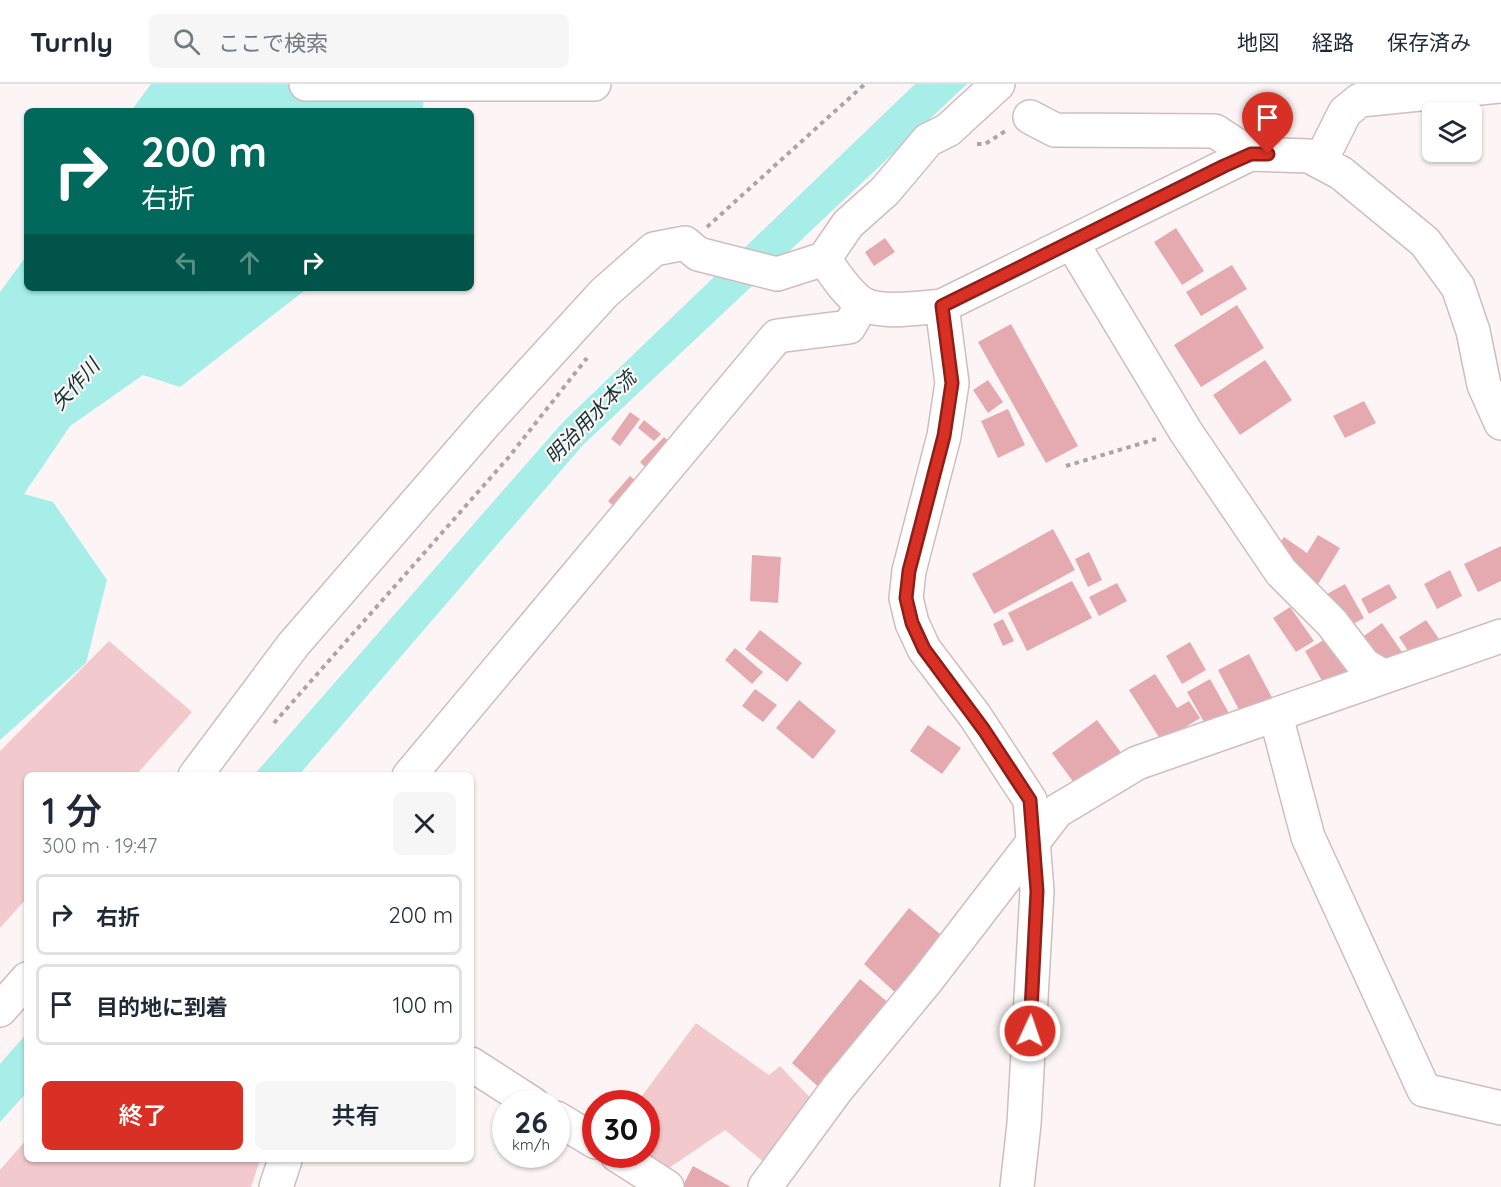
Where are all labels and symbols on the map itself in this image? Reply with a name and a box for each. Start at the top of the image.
pin [1242,92,1293,154]
water label: 矢作川 [46,352,106,415]
water label: 明治用水本流 [539,363,643,469]
position arrow [998,999,1062,1063]
speed limit sign: 30 [582,1090,660,1168]

